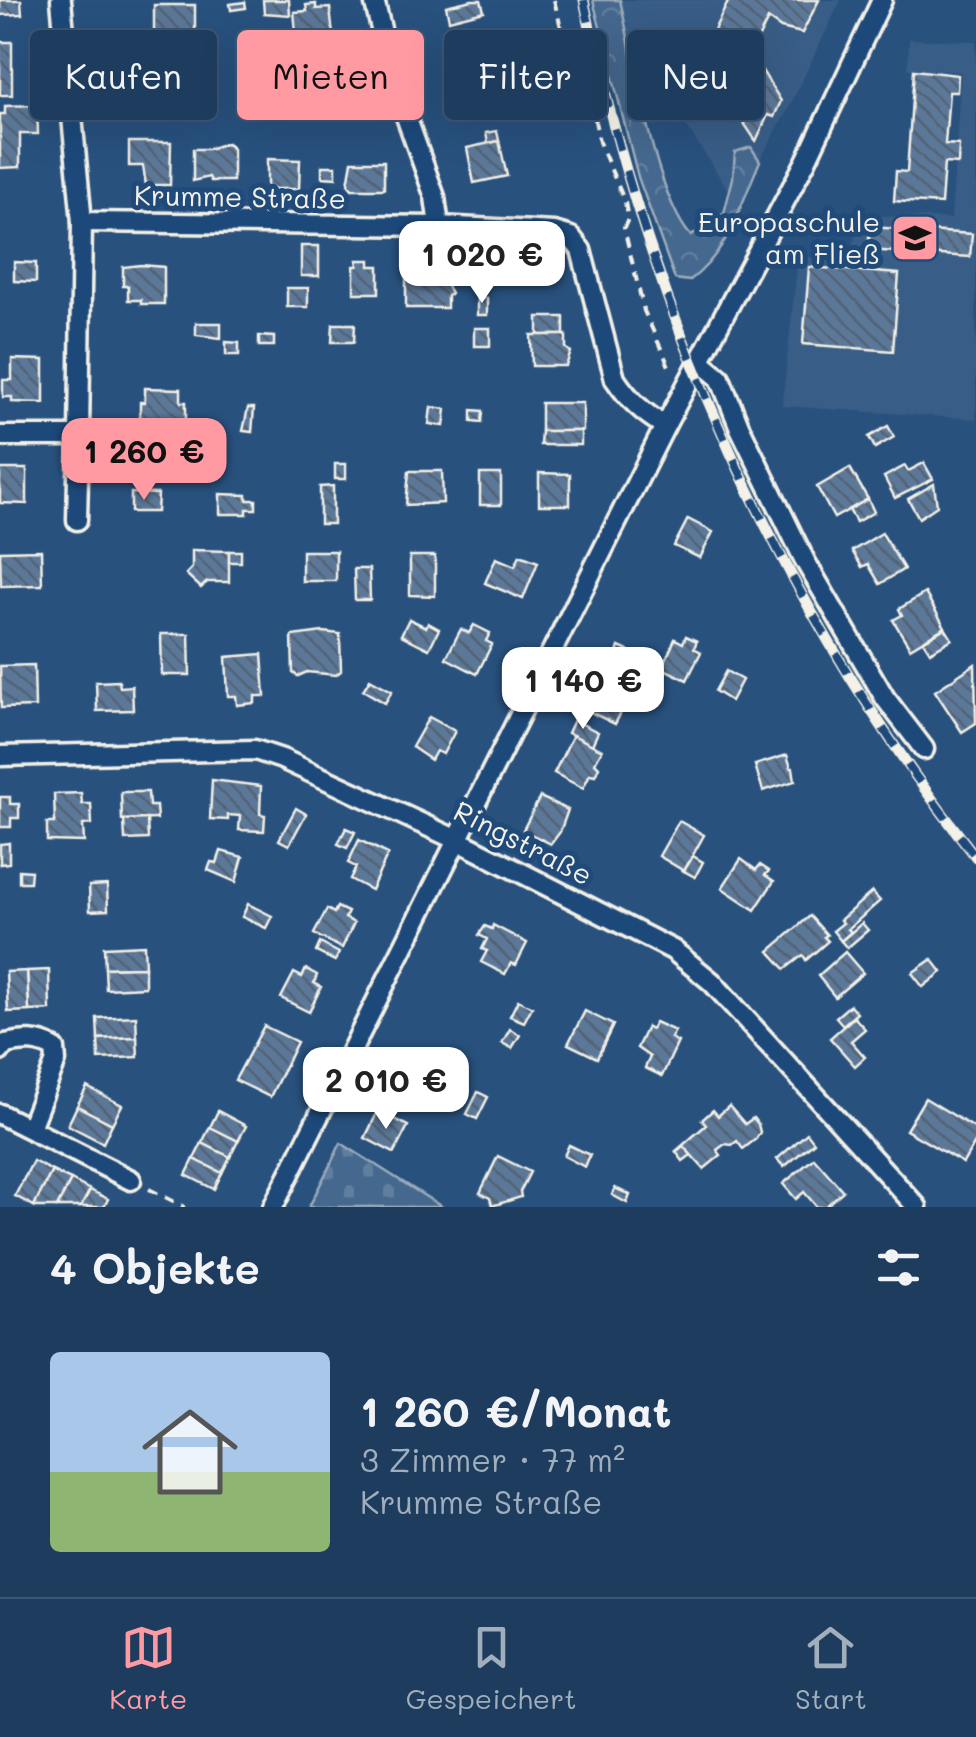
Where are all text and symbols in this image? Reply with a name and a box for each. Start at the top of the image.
chip: Kaufen [30,30,217,120]
chip: Mieten [237,30,424,120]
chip: Filter [444,30,607,120]
chip: Neu [627,30,764,120]
street label: Krumme Straße [134,176,346,216]
place label: Europaschule am Fließ [698,203,880,271]
school or university icon: Europaschule am Fließ [889,212,941,264]
pin: 1 020 € [390,221,574,306]
text: 1 020 € [421,232,543,274]
pin: 1 260 € [52,418,236,503]
text: 1 260 € [84,429,205,471]
pin: 1 140 € [491,647,675,732]
text: 1 140 € [524,658,642,700]
street label: Ringstraße [448,792,599,892]
pin: 2 010 € [294,1047,478,1132]
text: 2 010 € [325,1058,447,1100]
text: 4 Objekte [50,1240,260,1295]
icon: filters [871,1240,926,1295]
text: 1 260 €/Monat [360,1383,671,1438]
icon: home [130,1392,250,1512]
text: 3 Zimmer · 77 m² [360,1438,625,1480]
text: Krumme Straße [360,1480,602,1522]
tab: Karte [109,1620,187,1716]
tab: Gespeichert [406,1620,577,1716]
tab: Start [795,1620,867,1716]

